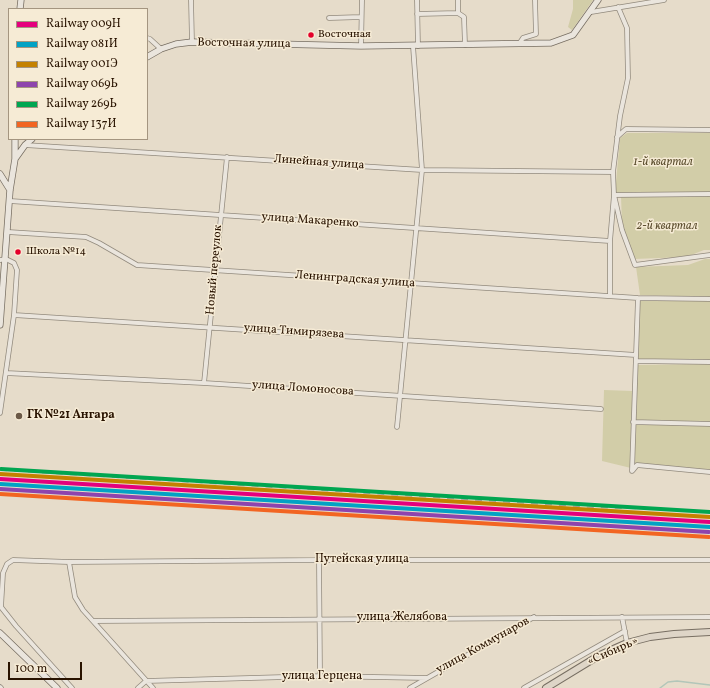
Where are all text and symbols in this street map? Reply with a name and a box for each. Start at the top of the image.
legend [8,8,148,140]
text: Railway 009Н [46,16,121,32]
place label: Восточная [318,28,371,42]
marker: Восточная [306,30,316,40]
text: Railway 081И [46,36,118,52]
street label: Восточная улица [197,36,291,52]
text: Railway 001Э [46,56,118,72]
text: Railway 069Ь [46,76,118,92]
text: Railway 269Ь [46,96,117,112]
text: Railway 137И [46,116,117,132]
street label: Линейная улица [273,153,365,173]
park label: 1-й квартал [633,156,693,170]
street label: улица Макаренко [261,210,359,232]
park label: 2-й квартал [637,220,697,234]
street label: Новый переулок [204,224,226,316]
place label: Школа №14 [26,245,86,259]
marker: Школа №14 [13,247,23,257]
street label: Ленинградская улица [294,269,416,291]
street label: улица Тимирязева [243,321,345,343]
street label: улица Ломоносова [252,378,354,400]
place label: ГК №21 Ангара [27,409,115,423]
marker: ГК №21 Ангара [14,411,24,421]
street label: Путейская улица [315,553,409,567]
street label: улица Желябова [357,611,447,625]
street label: улица Коммунаров [434,614,532,678]
street label: «Сибирь» [585,634,641,670]
scale bar [10,654,84,680]
text: 100 m [15,661,47,677]
street label: улица Герцена [282,670,362,684]

